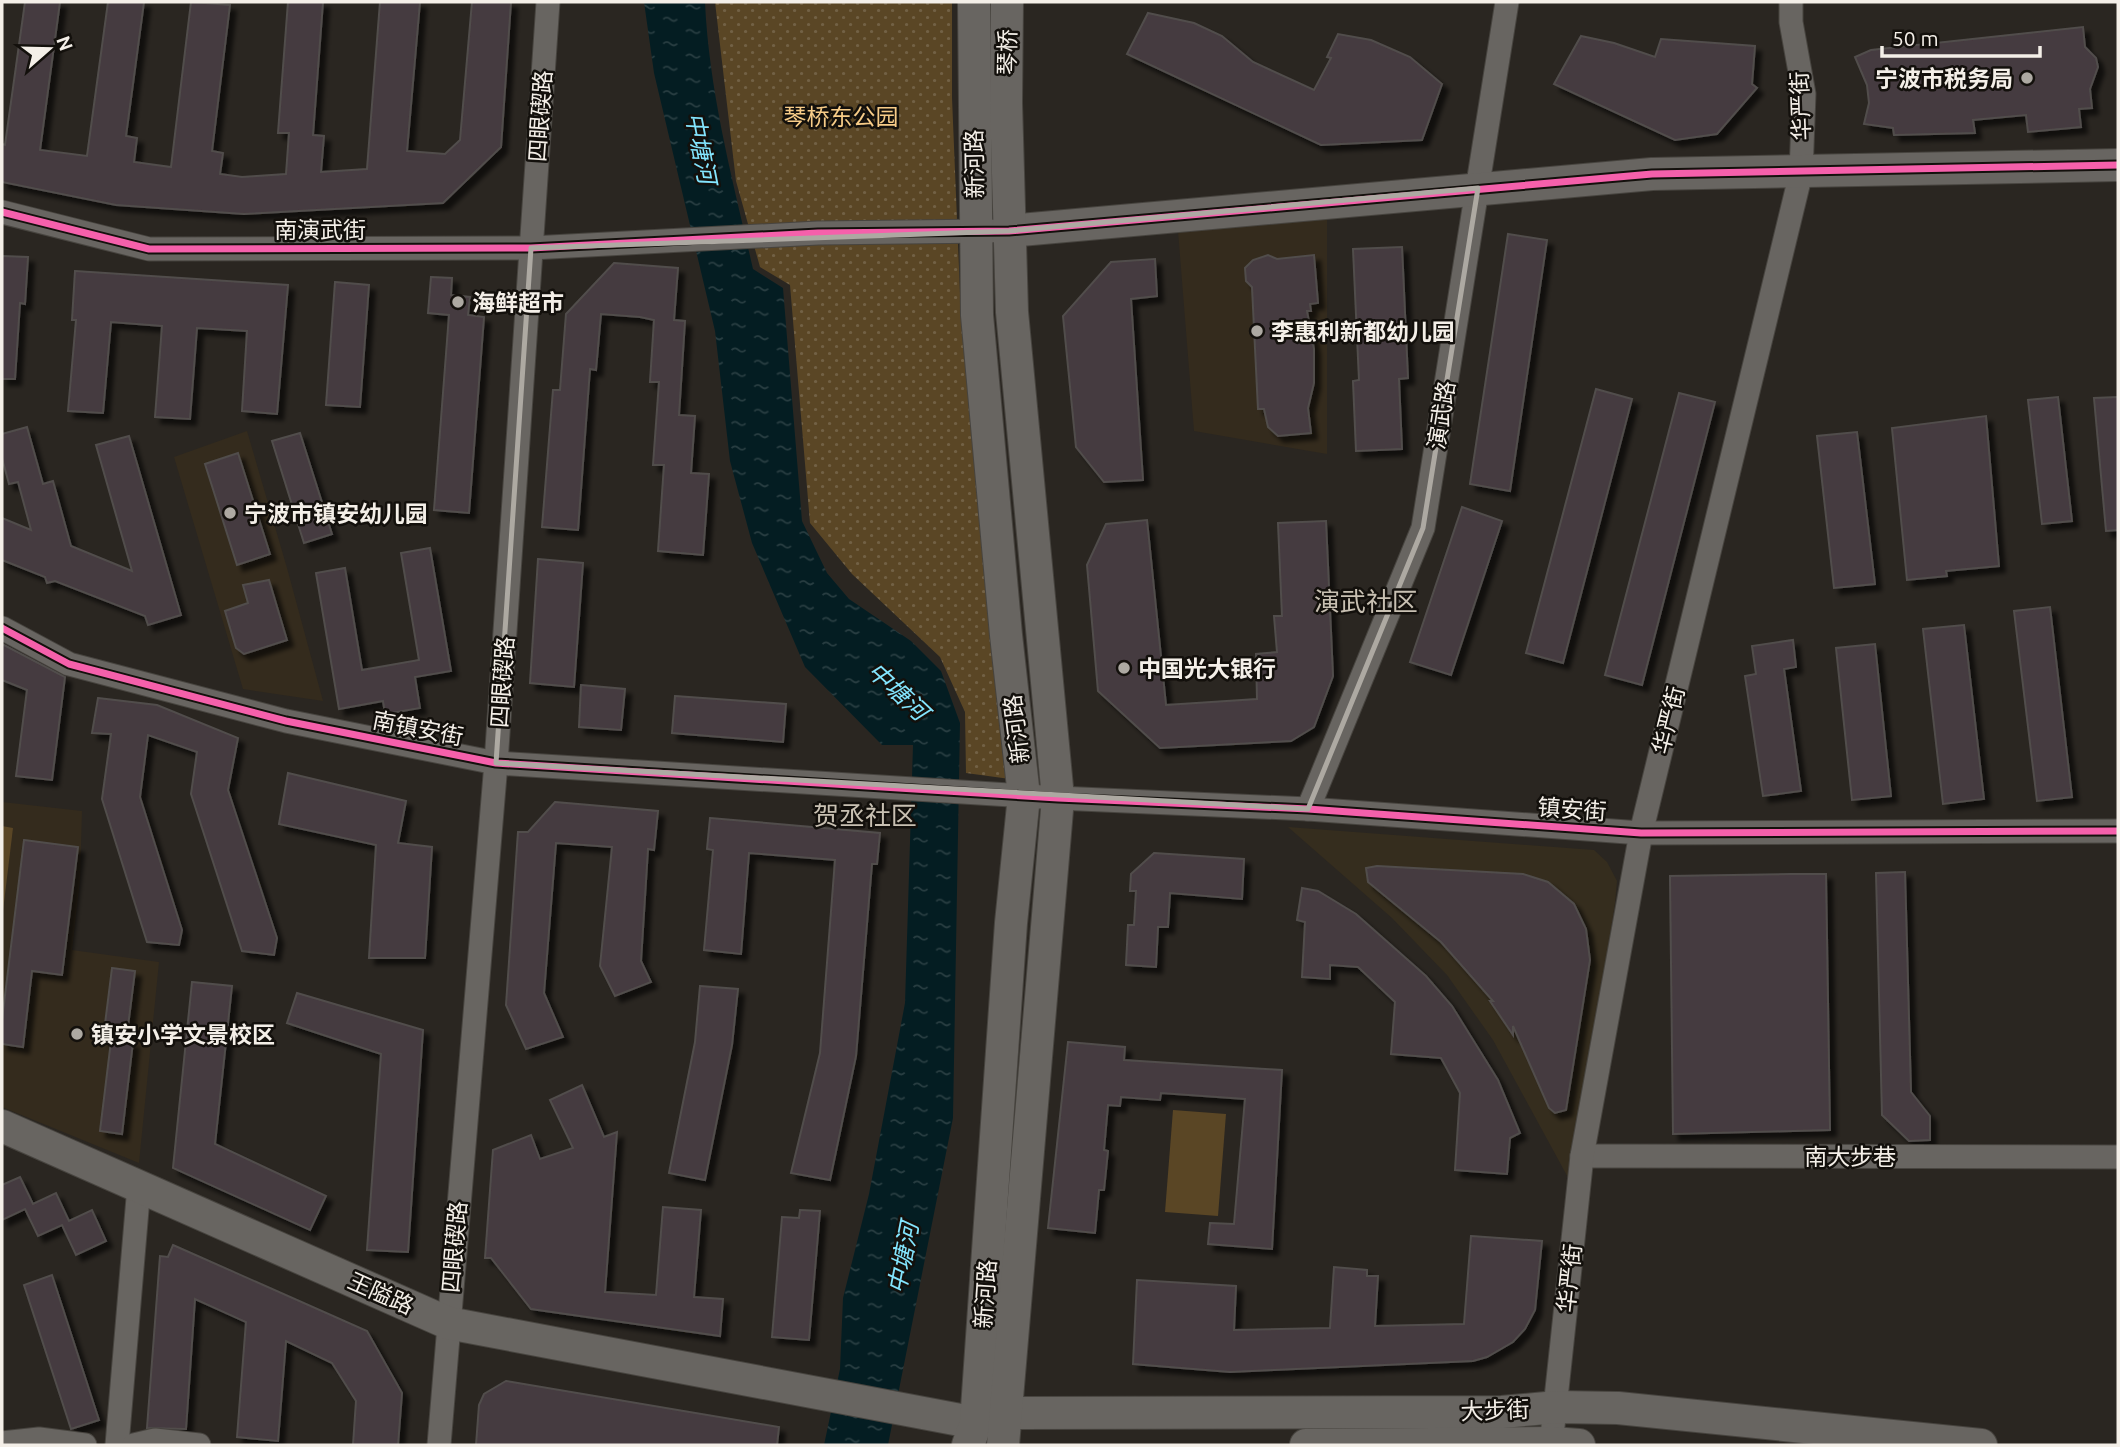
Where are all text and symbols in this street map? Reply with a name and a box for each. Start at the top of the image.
north arrow [14,14,84,84]
scale bar [1882,14,2039,58]
text: 50 m [1892,26,1939,50]
street label: 琴桥 [994,29,1020,75]
text: N [52,33,78,54]
place label: 宁波市税务局 [1875,66,2013,91]
street label: 四眼碶路 [524,69,556,163]
marker: 宁波市税务局 [2019,70,2035,86]
street label: 华严街 [1786,71,1814,141]
park label: 琴桥东公园 [784,104,899,129]
water label: 中塘河 [681,110,722,190]
street label: 新河路 [961,129,987,199]
street label: 南演武街 [274,217,366,242]
place label: 海鲜超市 [472,290,564,315]
marker: 海鲜超市 [450,294,466,310]
place label: 李惠利新都幼儿园 [1271,319,1455,344]
marker: 李惠利新都幼儿园 [1249,323,1265,339]
street label: 演武路 [1423,379,1459,451]
place label: 宁波市镇安幼儿园 [244,501,428,526]
marker: 宁波市镇安幼儿园 [222,505,238,521]
district label: 演武社区 [1314,587,1418,616]
street label: 四眼碶路 [486,635,518,729]
place label: 中国光大银行 [1138,656,1276,681]
water label: 中塘河 [862,657,936,728]
marker: 中国光大银行 [1116,660,1132,676]
street label: 华严街 [1648,684,1688,756]
street label: 新河路 [999,693,1033,765]
street label: 南镇安街 [370,707,466,749]
street label: 镇安街 [1537,794,1607,824]
district label: 贺丞社区 [813,801,917,830]
place label: 镇安小学文景校区 [91,1022,275,1047]
marker: 镇安小学文景校区 [69,1026,85,1042]
street label: 南大步巷 [1804,1144,1896,1169]
street label: 四眼碶路 [438,1200,470,1294]
water label: 中塘河 [883,1216,924,1296]
street label: 华严街 [1553,1242,1585,1314]
street label: 新河路 [970,1259,1000,1329]
street label: 王隘路 [344,1268,418,1318]
street label: 大步街 [1460,1396,1530,1424]

